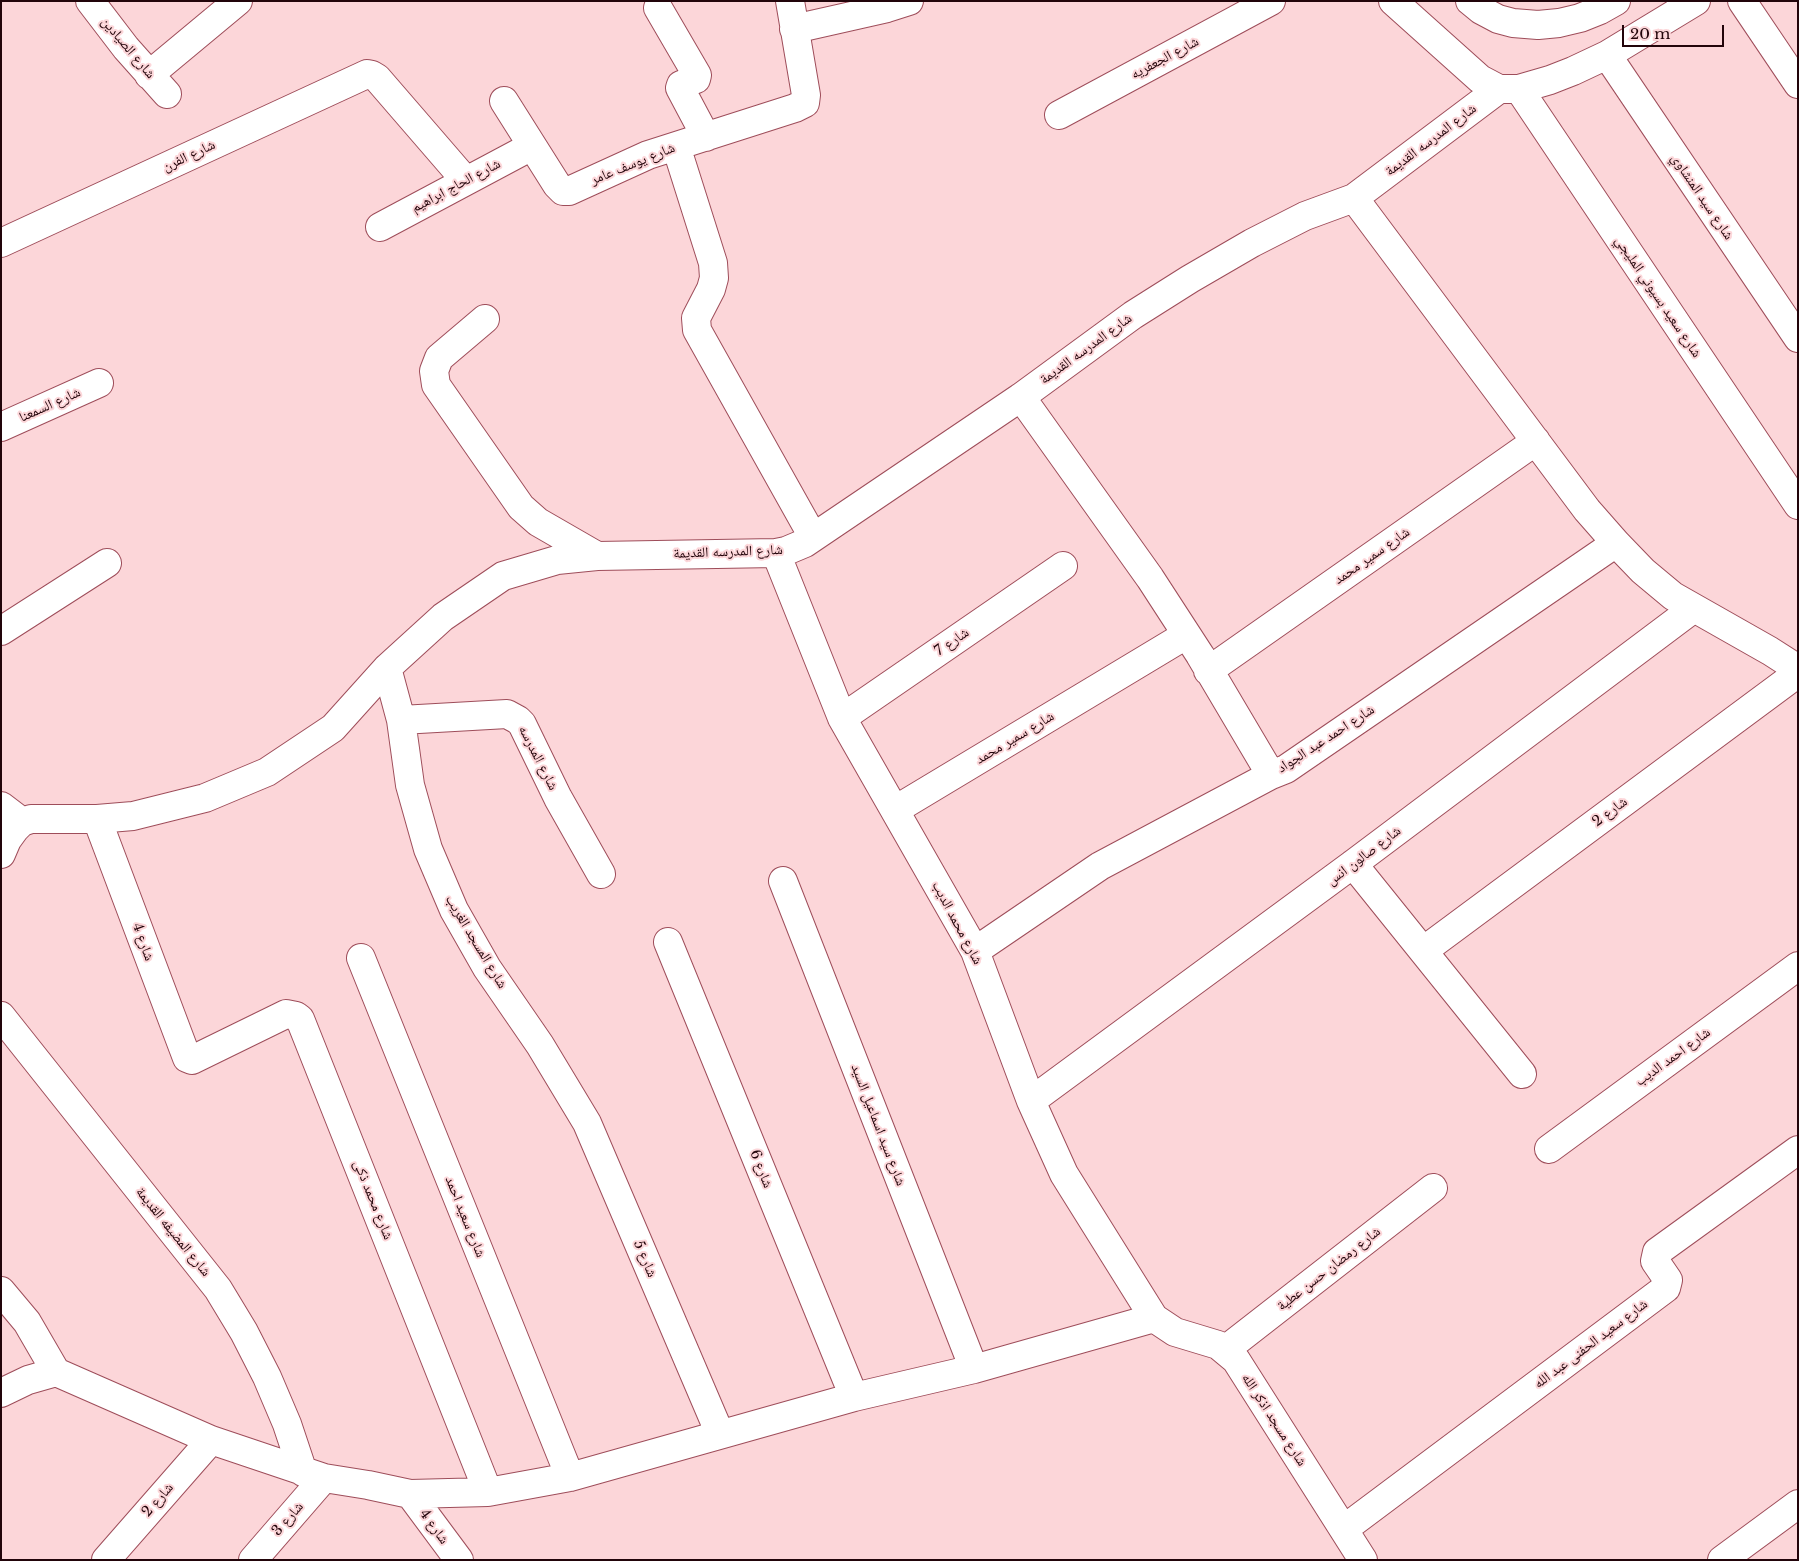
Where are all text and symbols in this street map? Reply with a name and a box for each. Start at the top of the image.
street label: شارع الصيادين [97,14,159,82]
scale bar [1624,15,1726,47]
text: 20 m [1630,24,1670,43]
street label: شارع الجعفريه [1128,33,1202,83]
street label: شارع المدرسه القديمة [1382,100,1480,180]
street label: شارع الفرن [160,137,218,175]
street label: شارع يوسف عامر [588,139,678,189]
street label: شارع سيد المنشاوي [1667,151,1737,243]
street label: شارع الحاج ابراهيم [409,155,503,217]
street label: شارع سعيد بسيوني المليجي [1611,233,1705,361]
street label: شارع المدرسه القديمة [1037,310,1135,388]
street label: شارع السمعنا [17,384,83,426]
street label: شارع سمير محمد [1331,524,1413,588]
street label: شارع المدرسه القديمة [673,542,783,562]
street label: شارع 7 [932,624,972,660]
street label: شارع احمد عبد الجواد [1274,701,1378,777]
street label: شارع سمير محمد [973,708,1057,768]
street label: شارع المدرسه [515,723,561,793]
street label: شارع 2 [1589,793,1631,831]
street label: شارع صالون انس [1324,823,1404,889]
street label: شارع محمد الديب [928,878,986,968]
street label: شارع المسجد الغريب [442,892,510,992]
street label: شارع 4 [128,921,158,963]
street label: شارع احمد الديب [1632,1024,1714,1090]
street label: شارع سيد اسماعيل السيد [847,1062,909,1188]
street label: شارع 6 [746,1147,776,1191]
street label: شارع محمد ذكى [349,1158,397,1242]
street label: شارع سعيد احمد [441,1174,489,1260]
street label: شارع المضيفه القديمة [132,1184,214,1280]
street label: شارع رمضان حسن عطية [1274,1223,1384,1315]
street label: شارع 5 [630,1238,660,1280]
street label: شارع سعيد الحفنى عبد الله [1531,1296,1651,1392]
street label: شارع مسجد اذكر الله [1238,1371,1310,1469]
street label: شارع 2 [139,1480,177,1520]
street label: شارع 3 [269,1499,307,1539]
street label: شارع 4 [416,1506,452,1548]

